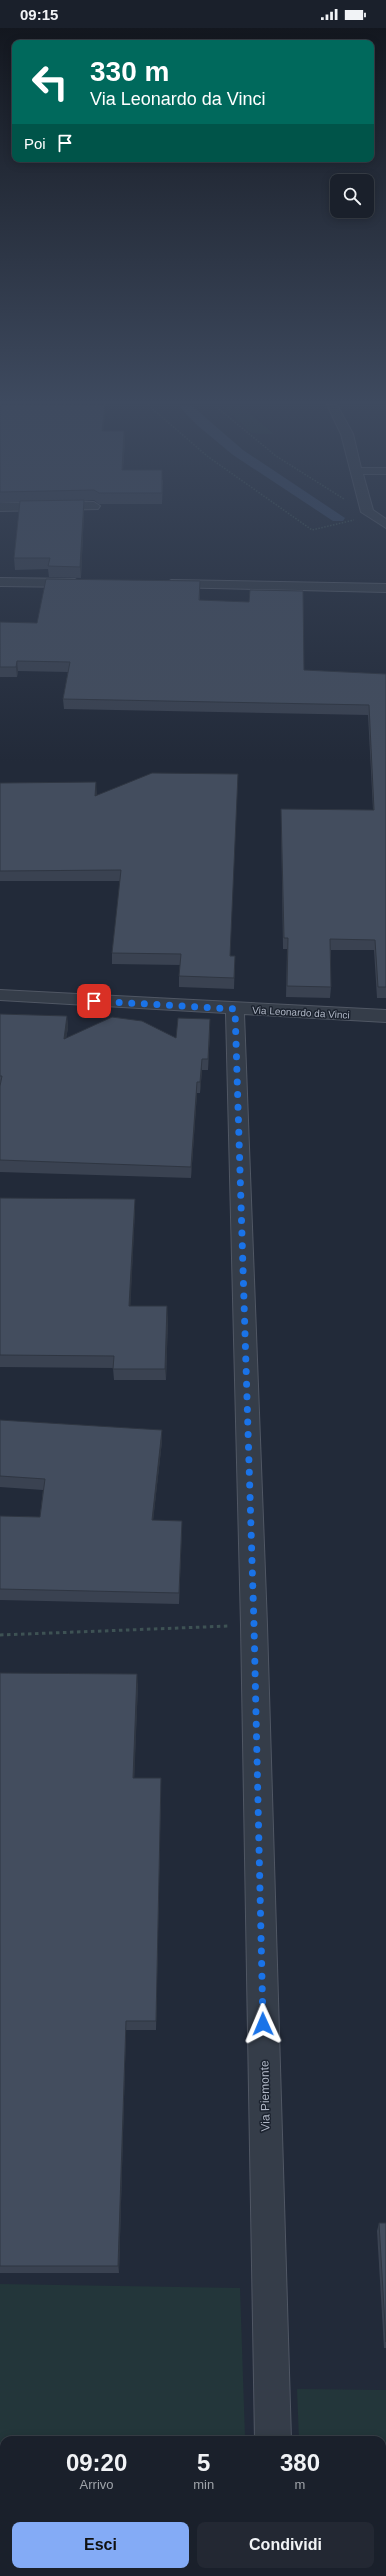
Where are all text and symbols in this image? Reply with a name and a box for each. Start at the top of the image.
text: 09:15 [20,6,58,23]
icon: left [24,56,76,108]
text: 330 m [90,56,169,87]
text: Via Leonardo da Vinci [90,89,265,109]
icon: arrive [54,132,76,154]
text: Poi [24,135,46,152]
map controls [330,174,374,218]
button: search [330,174,374,218]
pin [77,984,111,1018]
icon: arrive [83,990,105,1012]
street label: Via Leonardo da Vinci [252,1004,350,1021]
position arrow [242,2003,284,2045]
street label: Via Piemonte [257,2060,273,2132]
text: 09:20 [66,2449,127,2476]
text: 5 [197,2449,210,2476]
text: 380 [280,2449,320,2476]
text: Arrivo [80,2477,114,2492]
text: min [193,2477,214,2492]
text: m [295,2477,305,2492]
button: Esci [12,2522,189,2568]
button: Condividi [197,2522,374,2568]

